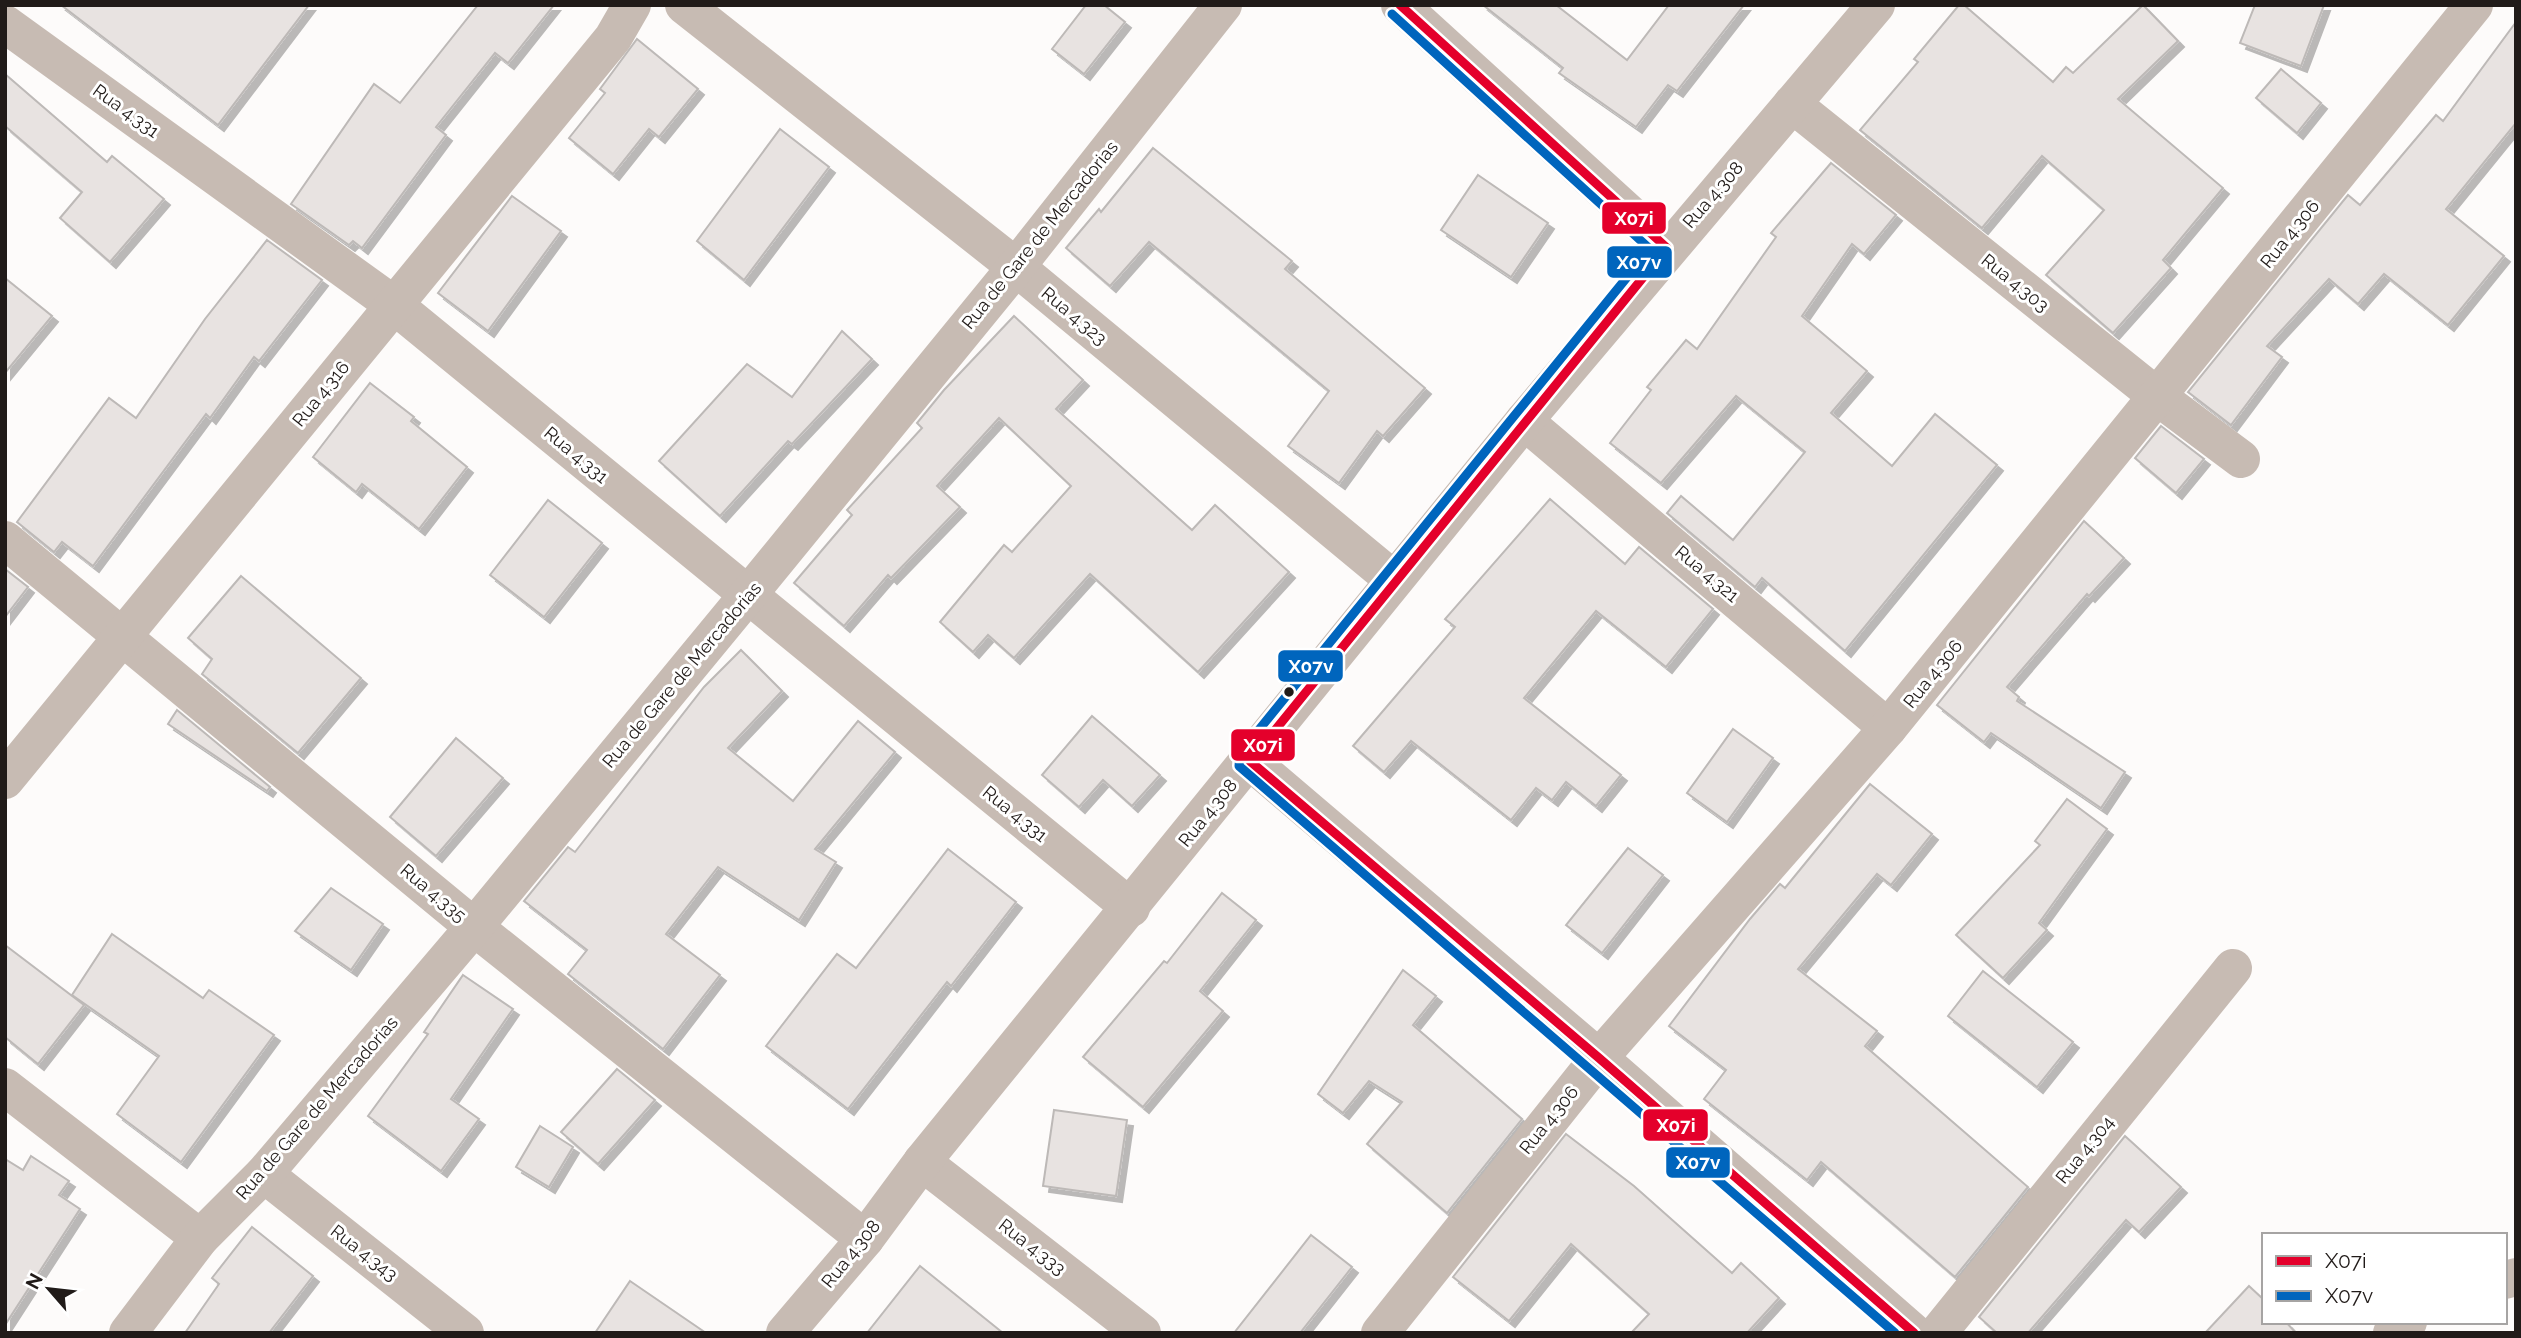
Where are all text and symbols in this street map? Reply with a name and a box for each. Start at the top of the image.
street label: Rua 4.331 [89,80,164,142]
street label: Rua de Gare de Mercadorias [957,136,1122,333]
street label: Rua 4.308 [1678,157,1747,232]
street label: Rua 4.306 [2256,195,2323,272]
line badge: X07i [1601,201,1667,235]
text: X07i [1613,207,1654,229]
line badge: X07v [1606,245,1673,279]
street label: Rua 4.303 [1978,249,2053,316]
text: X07v [1616,251,1662,273]
street label: Rua 4.323 [1037,282,1111,349]
street label: Rua 4.316 [288,357,353,431]
street label: Rua 4.331 [540,422,613,488]
street label: Rua 4.321 [1671,541,1744,606]
street label: Rua de Gare de Mercadorias [598,577,766,772]
street label: Rua 4.306 [1899,635,1966,712]
line badge: X07v [1277,649,1344,683]
text: X07v [1288,655,1334,677]
unlabelled marker [1282,685,1296,699]
line badge: X07i [1230,728,1296,762]
text: X07i [1242,734,1283,756]
street label: Rua 4.308 [1174,775,1241,851]
street label: Rua 4.331 [979,781,1052,846]
street label: Rua 4.335 [396,859,470,926]
street label: Rua de Gare de Mercadorias [231,1012,402,1204]
street label: Rua 4.306 [1515,1081,1582,1158]
line badge: X07i [1642,1108,1709,1142]
street label: Rua 4.304 [2051,1112,2118,1188]
text: X07i [1655,1114,1696,1136]
line badge: X07v [1665,1146,1731,1179]
text: X07v [1675,1151,1721,1173]
street label: Rua 4.333 [995,1214,1070,1279]
street label: Rua 4.308 [817,1216,884,1292]
street label: Rua 4.343 [327,1220,402,1285]
legend [2262,1233,2507,1324]
text: X07i [2325,1248,2366,1273]
north arrow [14,1254,84,1324]
text: N [21,1269,47,1293]
text: X07v [2325,1283,2373,1308]

